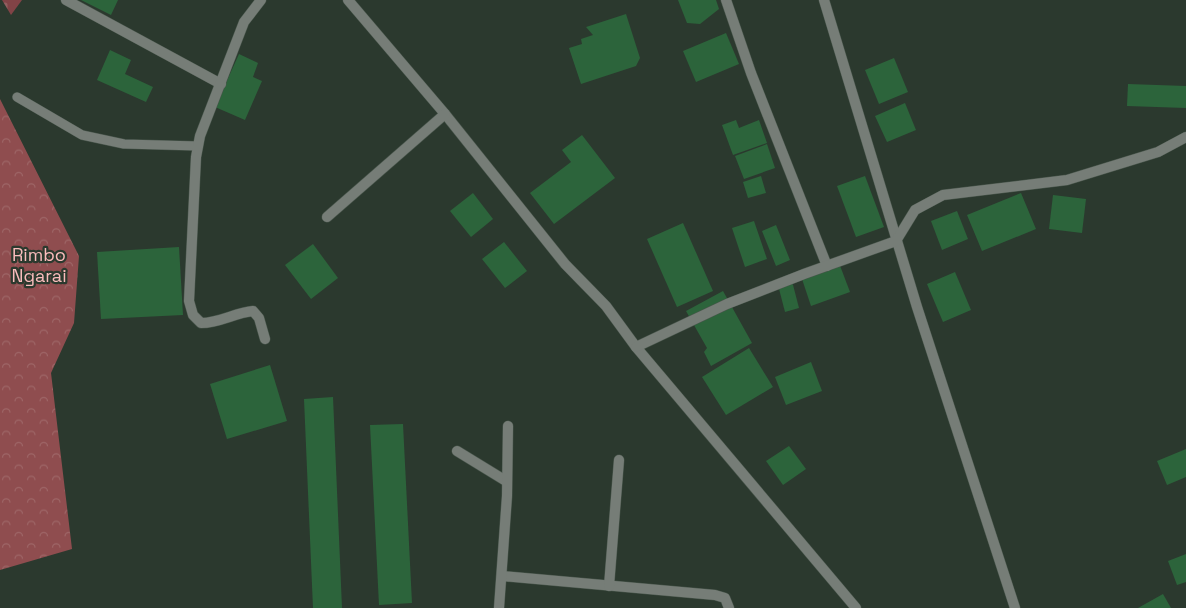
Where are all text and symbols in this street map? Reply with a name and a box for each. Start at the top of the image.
park label: Rimbo Ngarai [11,243,67,287]

